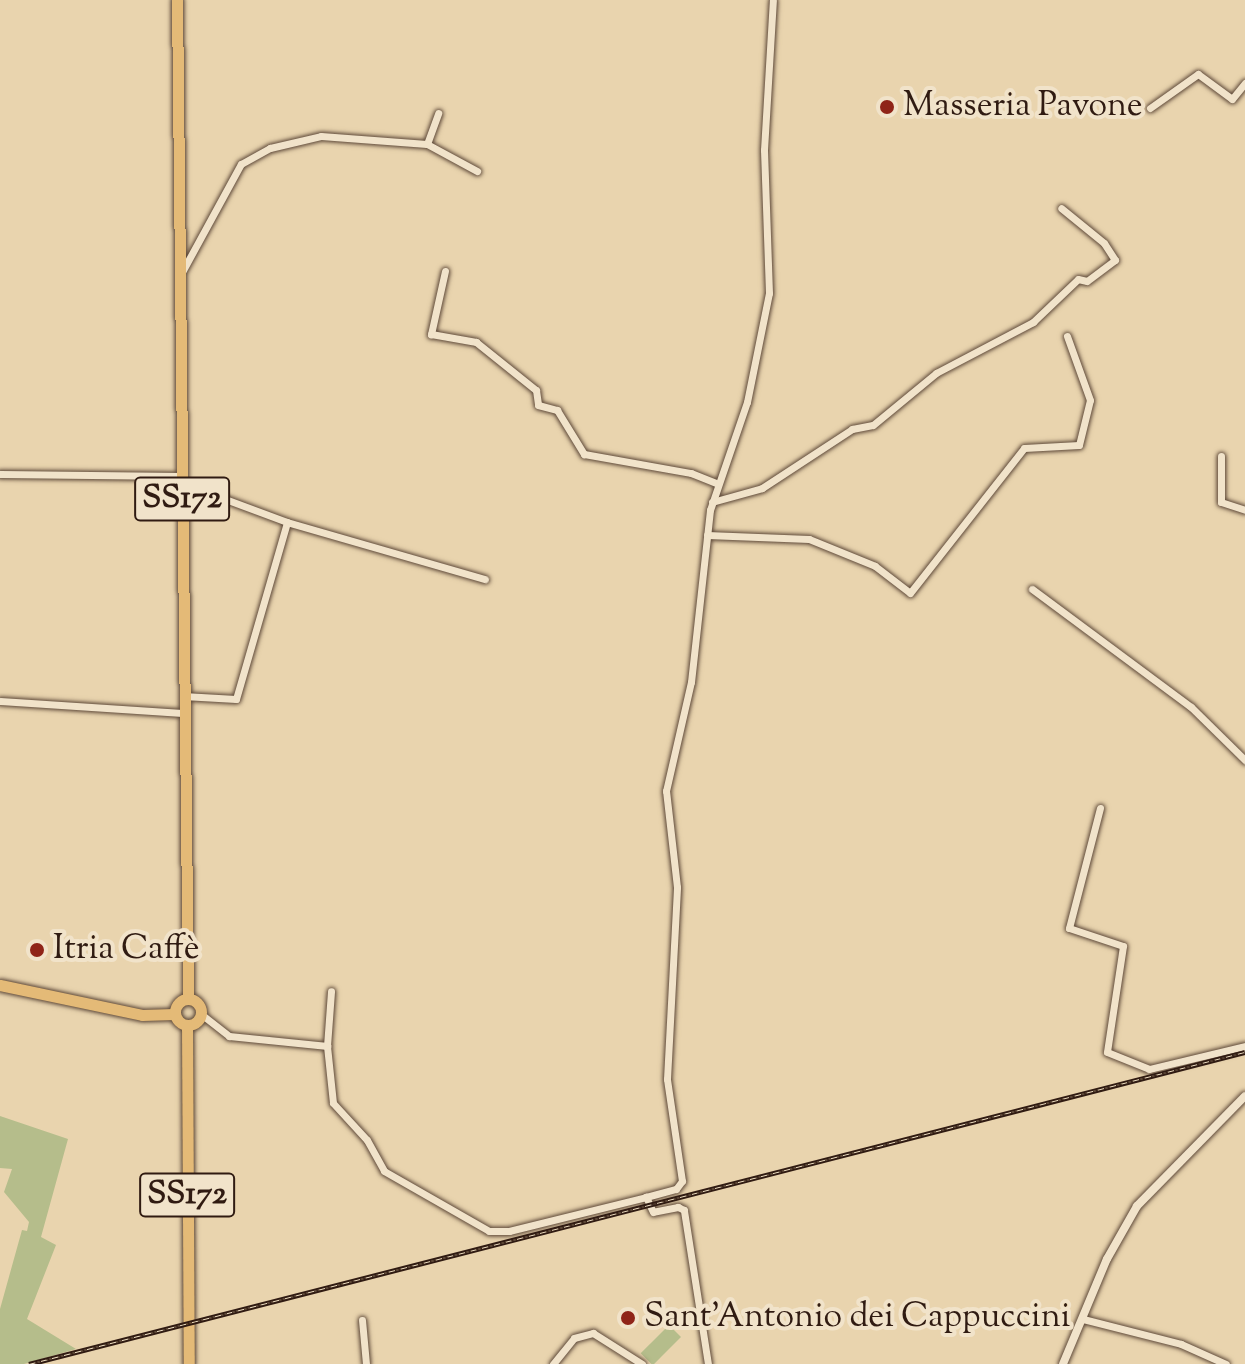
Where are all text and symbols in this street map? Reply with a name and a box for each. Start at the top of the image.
place label: Masseria Pavone [903,87,1143,127]
marker: Masseria Pavone [878,98,896,116]
road number: SS172 [134,471,230,527]
place label: Itria Caffè [53,930,200,970]
marker: Itria Caffè [28,941,46,959]
road number: SS172 [139,1167,235,1223]
place label: Sant'Antonio dei Cappuccini [644,1298,1070,1338]
marker: Sant'Antonio dei Cappuccini [619,1309,637,1327]

